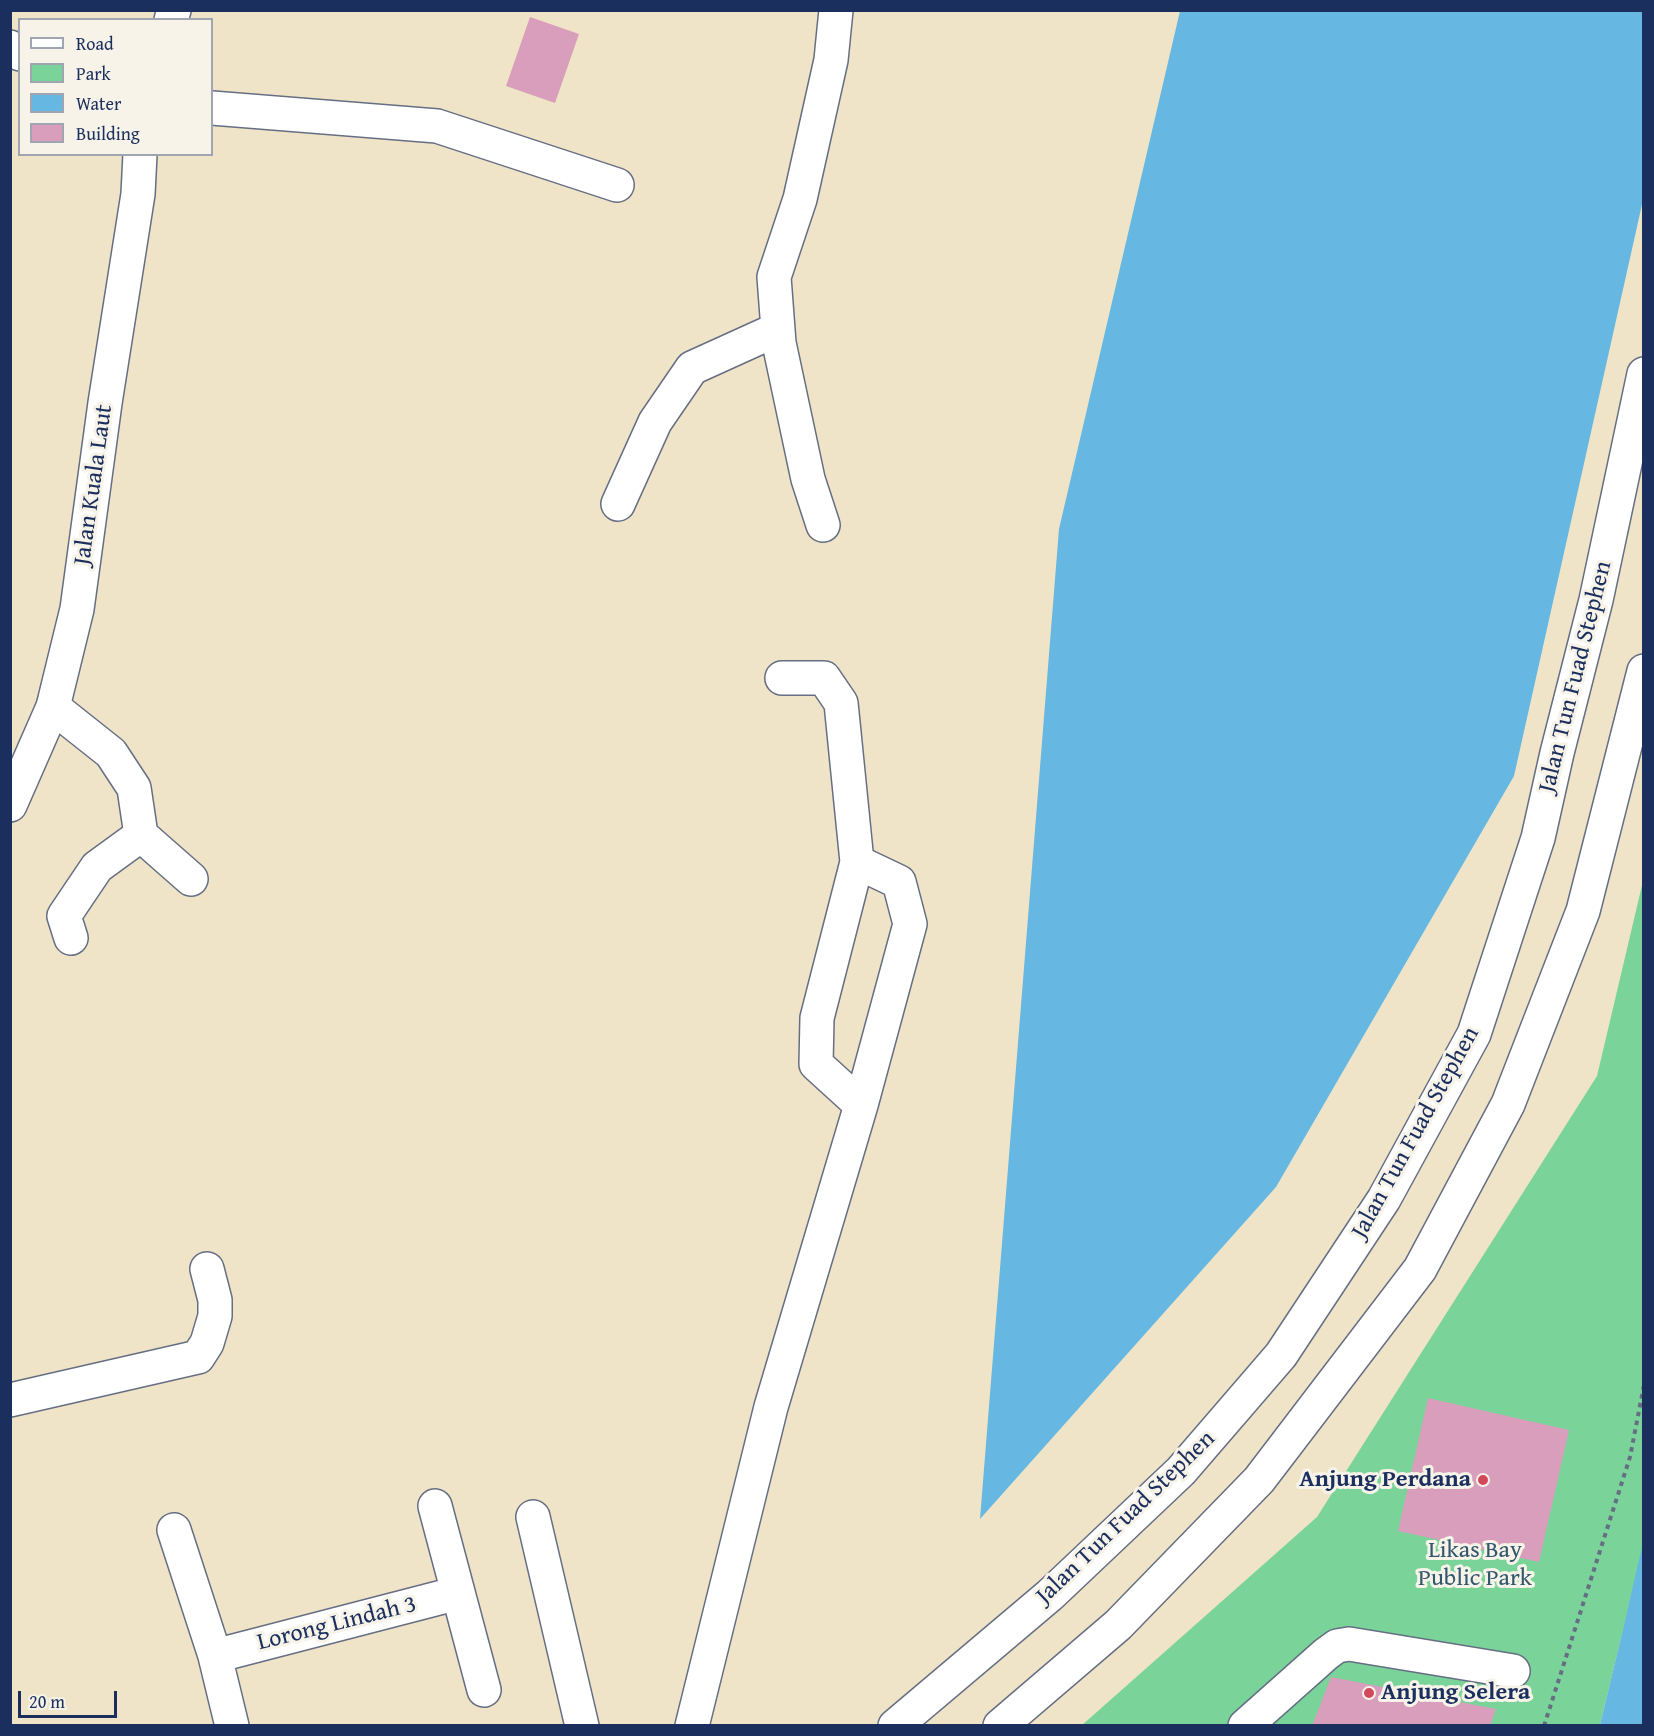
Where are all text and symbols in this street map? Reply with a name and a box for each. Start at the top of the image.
legend [18,18,213,156]
text: Road [76,30,114,57]
text: Park [76,60,111,87]
text: Water [76,90,121,117]
text: Building [76,120,140,147]
street label: Jalan Kuala Laut [68,403,120,567]
street label: Jalan Tun Fuad Stephen [1533,558,1619,796]
street label: Jalan Tun Fuad Stephen [1346,1022,1486,1244]
street label: Jalan Tun Fuad Stephen [1031,1425,1221,1611]
place label: Anjung Perdana [1299,1466,1471,1494]
marker: Anjung Perdana [1476,1473,1490,1487]
park label: Likas Bay Public Park [1418,1537,1532,1593]
street label: Lorong Lindah 3 [255,1590,419,1658]
scale bar [21,1679,120,1717]
place label: Anjung Selera [1381,1679,1530,1707]
marker: Anjung Selera [1362,1686,1376,1700]
text: 20 m [29,1688,65,1715]

